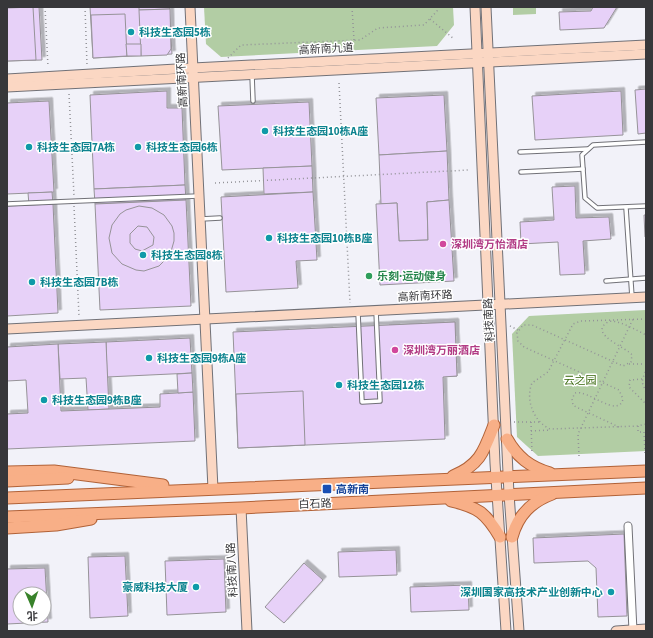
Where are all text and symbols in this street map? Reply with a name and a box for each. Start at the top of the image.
place label: 科技生态园5栋 [139,25,211,40]
marker: 科技生态园5栋 [126,27,136,37]
street label: 高新南九道 [298,40,354,58]
street label: 高新南环路 [173,52,191,108]
place label: 科技生态园10栋A座 [273,124,368,139]
marker: 科技生态园10栋A座 [260,126,270,136]
place label: 科技生态园7A栋 [37,140,115,155]
place label: 科技生态园6栋 [146,140,218,155]
marker: 科技生态园7A栋 [24,142,34,152]
marker: 科技生态园6栋 [133,142,143,152]
place label: 科技生态园10栋B座 [277,231,372,246]
marker: 科技生态园10栋B座 [264,233,274,243]
place label: 深圳湾万怡酒店 [451,237,528,252]
marker: 深圳湾万怡酒店 [438,239,448,249]
place label: 科技生态园8栋 [151,248,223,263]
marker: 科技生态园8栋 [138,250,148,260]
place label: 乐刻·运动健身 [377,269,446,284]
marker: 乐刻·运动健身 [364,271,374,281]
place label: 科技生态园7B栋 [40,275,118,290]
marker: 科技生态园7B栋 [27,277,37,287]
street label: 高新南环路 [397,287,453,305]
street label: 科技南路 [480,298,498,342]
place label: 深圳湾万丽酒店 [403,343,480,358]
marker: 深圳湾万丽酒店 [390,345,400,355]
place label: 科技生态园9栋A座 [157,351,246,366]
marker: 科技生态园9栋A座 [144,353,154,363]
park label: 云之园 [564,373,597,388]
place label: 科技生态园12栋 [347,378,425,393]
marker: 科技生态园12栋 [334,380,344,390]
place label: 科技生态园9栋B座 [52,393,141,408]
marker: 科技生态园9栋B座 [39,395,49,405]
place label: 高新南 [336,482,369,497]
marker: 高新南 [321,483,333,495]
street label: 白石路 [298,496,332,512]
street label: 科技南八路 [223,542,241,598]
place label: 豪威科技大厦 [122,580,188,595]
marker: 豪威科技大厦 [191,582,201,592]
place label: 深圳国家高技术产业创新中心 [460,585,603,600]
north arrow [12,586,52,626]
marker: 深圳国家高技术产业创新中心 [606,587,616,597]
text: 北 [27,608,38,623]

